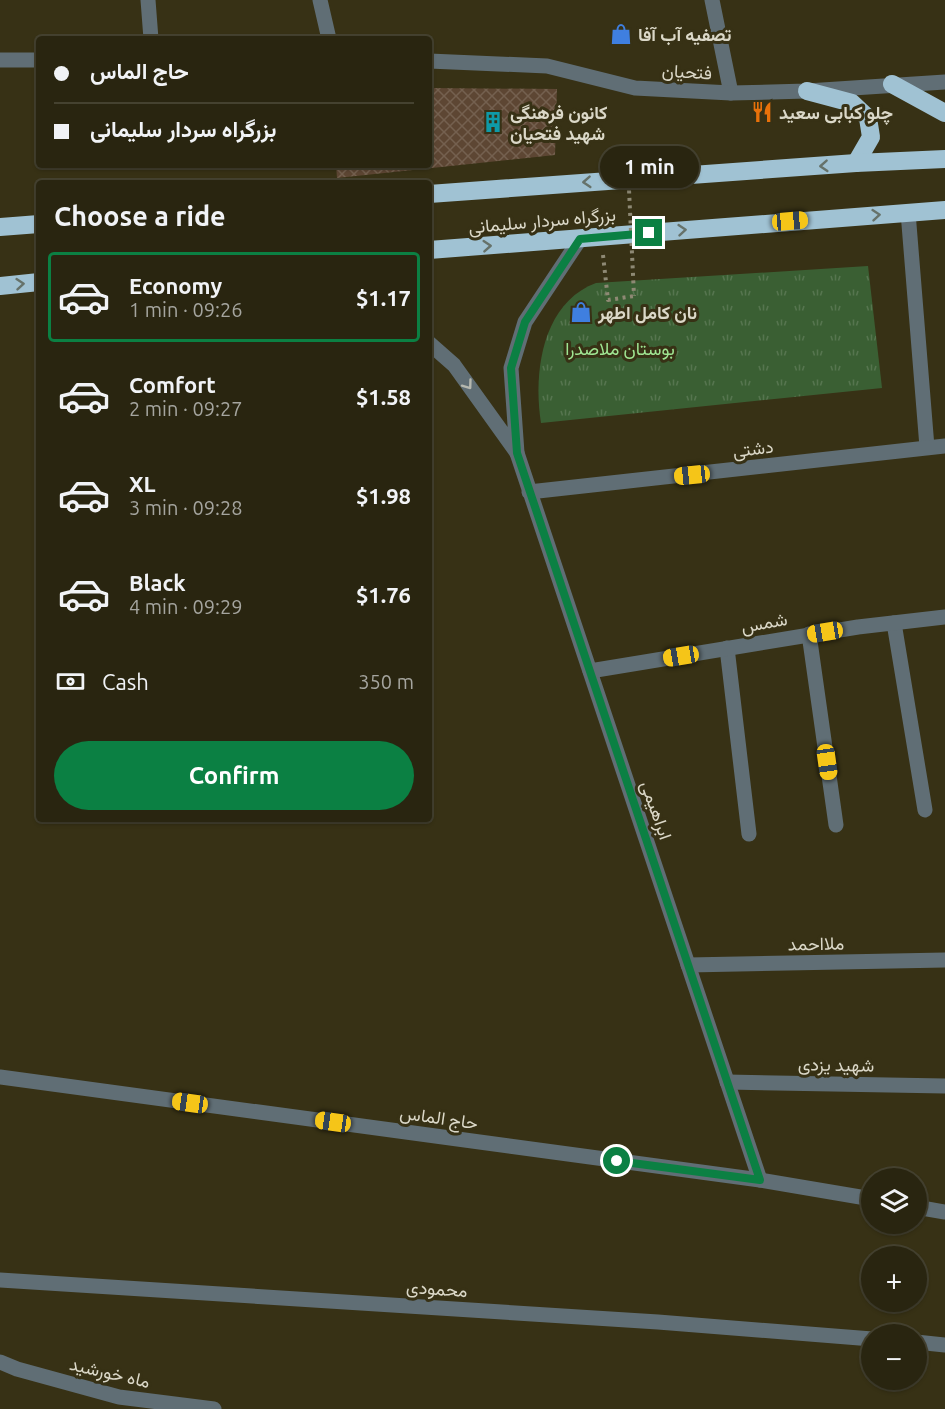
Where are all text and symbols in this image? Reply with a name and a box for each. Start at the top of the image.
shop icon: تصفیه آب آفا [609,22,633,46]
place label: تصفیه آب آفا [638,24,732,46]
text: حاج الماس [90,58,189,83]
street label: فتحیان [661,60,713,83]
restaurant icon: چلو کبابی سعید [750,100,774,124]
place label: کانون فرهنگی شهید فتحیان [510,102,607,145]
place label: چلو کبابی سعید [779,102,893,125]
building icon: کانون فرهنگی شهید فتحیان [481,110,505,134]
text: بزرگراه سردار سلیمانی [90,116,276,141]
callout: 1 min [600,146,698,188]
text: 1 min [624,155,675,178]
one-way arrow [819,159,828,172]
one-way arrow [583,175,592,188]
text: Choose a ride [54,201,226,231]
street label: بزرگراه سردار سلیمانی [467,204,617,238]
one-way arrow [872,208,881,221]
car [771,210,809,232]
route end [635,219,662,246]
one-way arrow [677,224,686,237]
one-way arrow [483,240,492,253]
icon: car [57,270,111,324]
text: Economy [129,273,222,298]
one-way arrow [15,278,24,291]
text: $1.17 [356,285,411,310]
text: 1 min · 09:26 [129,298,243,321]
shop icon: نان کامل اطهر [569,300,593,324]
place label: نان کامل اطهر [597,302,697,324]
park label: بوستان ملاصدرا [565,338,675,360]
icon: car [57,369,111,423]
text: Comfort [129,372,216,397]
one-way arrow [461,379,472,390]
text: $1.58 [356,384,411,409]
text: 2 min · 09:27 [129,397,243,420]
street label: دشتی [731,436,775,462]
car [673,464,711,486]
icon: car [57,468,111,522]
text: XL [129,471,156,496]
text: $1.98 [356,483,411,508]
text: 3 min · 09:28 [129,496,243,519]
icon: car [57,567,111,621]
text: Black [129,570,186,595]
text: $1.76 [356,582,411,607]
text: 4 min · 09:29 [129,595,243,618]
street label: شمس [739,608,789,638]
car [806,620,844,644]
car [662,644,700,668]
icon: cash [54,665,87,698]
text: Cash [102,669,149,694]
text: 350 m [358,670,414,693]
button: Confirm [54,741,414,810]
car [816,743,838,781]
street label: ابراهیمی [636,778,676,843]
street label: ملااحمد [788,933,844,953]
street label: شهید یزدی [798,1053,874,1077]
car [171,1092,209,1114]
street label: حاج الماس [398,1102,479,1135]
car [314,1111,352,1133]
route start [603,1147,630,1174]
map controls [861,1168,927,1390]
button: layers [861,1168,927,1234]
button: + [861,1246,927,1312]
street label: محمودی [405,1276,468,1302]
button: − [861,1324,927,1390]
street label: ماه خورشید [67,1353,152,1393]

